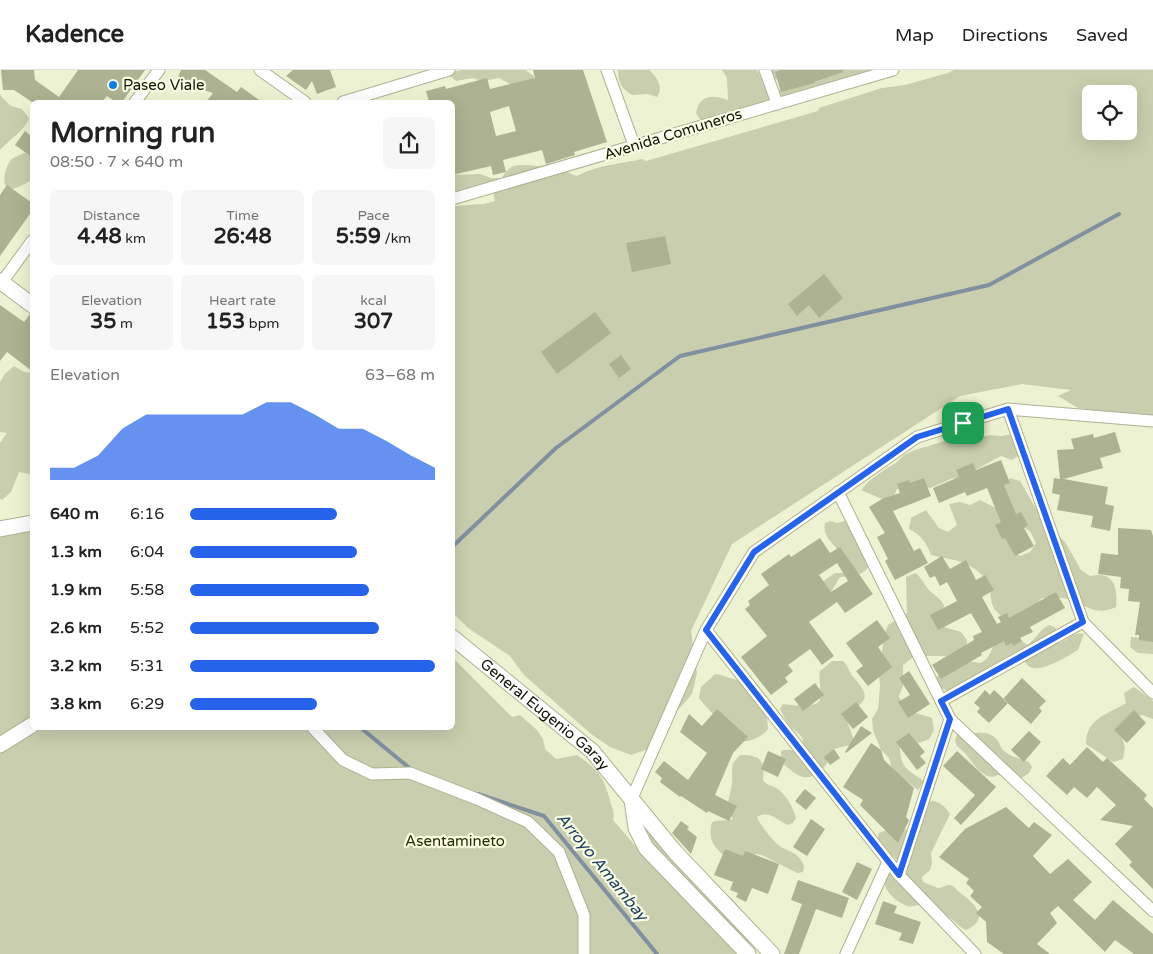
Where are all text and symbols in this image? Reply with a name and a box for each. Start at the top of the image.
text: Kadence [25,20,124,49]
text: Map [895,24,934,46]
text: Directions [962,24,1048,46]
text: Saved [1076,24,1128,46]
place label: Paseo Viale [123,76,204,94]
marker: Paseo Viale [107,79,119,91]
map controls [1082,85,1137,140]
button: locate [1082,85,1137,140]
street label: Avenida Comuneros [602,104,744,164]
text: Morning run [50,116,215,150]
button: share [383,117,435,169]
text: 08:50 · 7 × 640 m [50,152,183,172]
text: Distance [83,207,140,224]
text: Time [226,207,259,224]
text: Pace [357,207,390,224]
text: 4.48 [77,224,122,249]
text: 26:48 [213,224,272,249]
text: 5:59 [336,224,381,249]
text: km [122,230,146,247]
text: /km [381,230,411,247]
text: Elevation [81,292,142,309]
text: Heart rate [209,292,276,309]
text: kcal [360,292,387,309]
text: 35 [90,309,116,334]
text: 153 [206,309,245,334]
text: 307 [354,309,393,334]
text: m [116,315,133,332]
text: bpm [245,315,279,332]
text: Elevation [50,365,120,385]
text: 63–68 m [365,365,435,385]
pin [942,402,984,444]
icon: arrive [949,409,977,437]
text: 640 m [50,504,99,524]
text: 6:16 [130,504,164,524]
text: 1.3 km [50,542,102,562]
text: 6:04 [130,542,164,562]
text: 1.9 km [50,580,102,600]
text: 5:58 [130,580,164,600]
text: 2.6 km [50,618,102,638]
text: 5:52 [130,618,164,638]
street label: General Eugenio Garay [477,655,613,774]
text: 3.2 km [50,656,102,676]
text: 5:31 [130,656,164,676]
text: 3.8 km [50,694,102,714]
text: 6:29 [130,694,164,714]
water label: Arroyo Amambay [552,809,653,927]
park label: Asentamineto [405,832,505,850]

